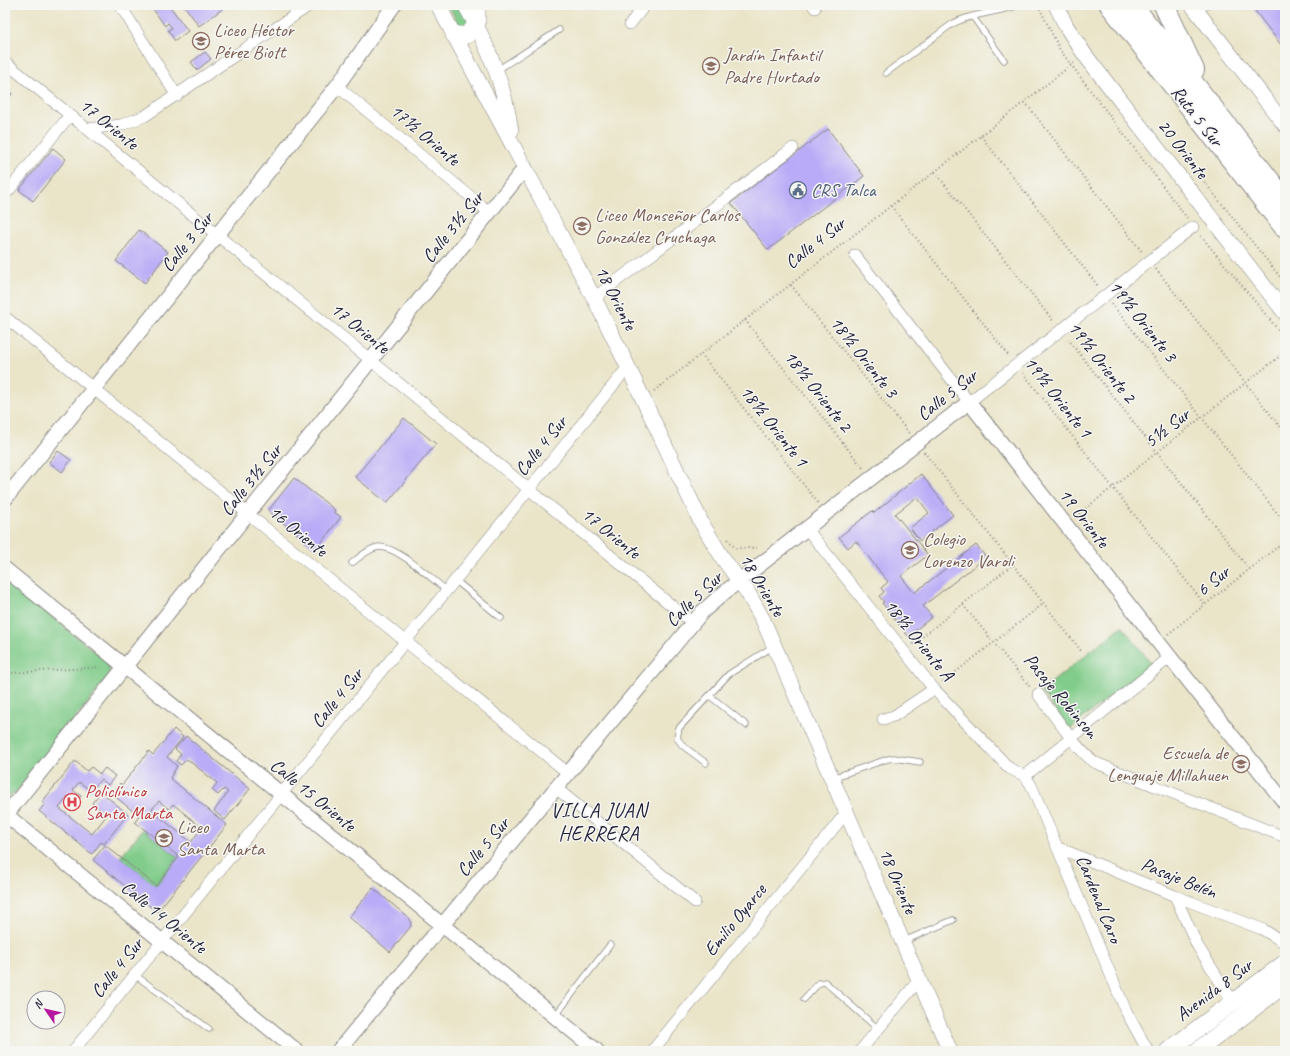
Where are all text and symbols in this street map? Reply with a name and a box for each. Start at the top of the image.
place label: Liceo Héctor Pérez Biott [214,18,296,64]
school or university icon: Liceo Héctor Pérez Biott [191,31,211,51]
place label: Jardín Infantil Padre Hurtado [723,43,824,89]
school or university icon: Jardín Infantil Padre Hurtado [701,56,721,76]
street label: Ruta 5 Sur [1166,81,1230,153]
street label: 17 Oriente [75,93,145,156]
street label: 17½ Oriente [385,99,466,172]
street label: 20 Oriente [1152,114,1215,185]
place label: CRS Talca [811,178,877,202]
public building icon: CRS Talca [788,180,808,200]
street label: Calle 3½ Sur [417,185,491,268]
place label: Liceo Monseñor Carlos González Cruchaga [595,203,742,249]
street label: Calle 3 Sur [156,205,220,277]
street label: Calle 4 Sur [780,211,852,274]
school or university icon: Liceo Monseñor Carlos González Cruchaga [572,216,592,236]
street label: 18 Oriente [590,262,643,336]
street label: 19½ Oriente 3 [1104,275,1183,368]
street label: 17 Oriente [326,297,396,360]
street label: 18½ Oriente 3 [825,311,904,404]
street label: 19½ Oriente 2 [1063,316,1142,409]
street label: 18½ Oriente 2 [779,345,858,438]
street label: 19½ Oriente 1 [1019,351,1098,444]
street label: Calle 5 Sur [912,363,984,426]
street label: 18½ Oriente 1 [735,380,814,473]
street label: 5½ Sur [1139,401,1196,453]
street label: Calle 4 Sur [510,409,574,481]
street label: Calle 3½ Sur [215,438,289,521]
street label: 19 Oriente [1053,483,1116,554]
street label: 16 Oriente [264,500,334,563]
street label: 17 Oriente [577,502,647,565]
place label: Colegio Lorenzo Varoli [923,527,1016,573]
school or university icon: Colegio Lorenzo Varoli [900,540,920,560]
street label: 18 Oriente [734,549,791,622]
street label: 6 Sur [1192,559,1236,602]
street label: Calle 5 Sur [660,564,729,632]
street label: 18½ Oriente A [879,594,960,687]
street label: Pasaje Robinson [1018,648,1105,745]
street label: Calle 4 Sur [306,661,370,733]
place label: Escuela de Lenguaje Millahuen [1107,741,1230,787]
street label: Calle 15 Oriente [265,753,362,838]
school or university icon: Escuela de Lenguaje Millahuen [1231,754,1251,774]
place label: Policlínico Santa Marta [85,779,174,825]
hospital icon: Policlínico Santa Marta [62,792,82,812]
district label: VILLA JUAN HERRERA [550,798,650,846]
street label: Calle 5 Sur [451,811,516,882]
place label: Liceo Santa Marta [177,815,266,861]
school or university icon: Liceo Santa Marta [154,828,174,848]
street label: 18 Oriente [874,845,923,919]
street label: Cardenal Caro [1071,852,1128,949]
street label: Pasaje Belén [1138,852,1221,904]
street label: Calle 14 Oriente [116,875,213,960]
street label: Emilio Oyarce [699,878,773,961]
street label: Calle 4 Sur [86,931,150,1003]
street label: Avenida 8 Sur [1171,952,1259,1027]
north arrow [26,990,66,1030]
text: N [30,996,47,1011]

